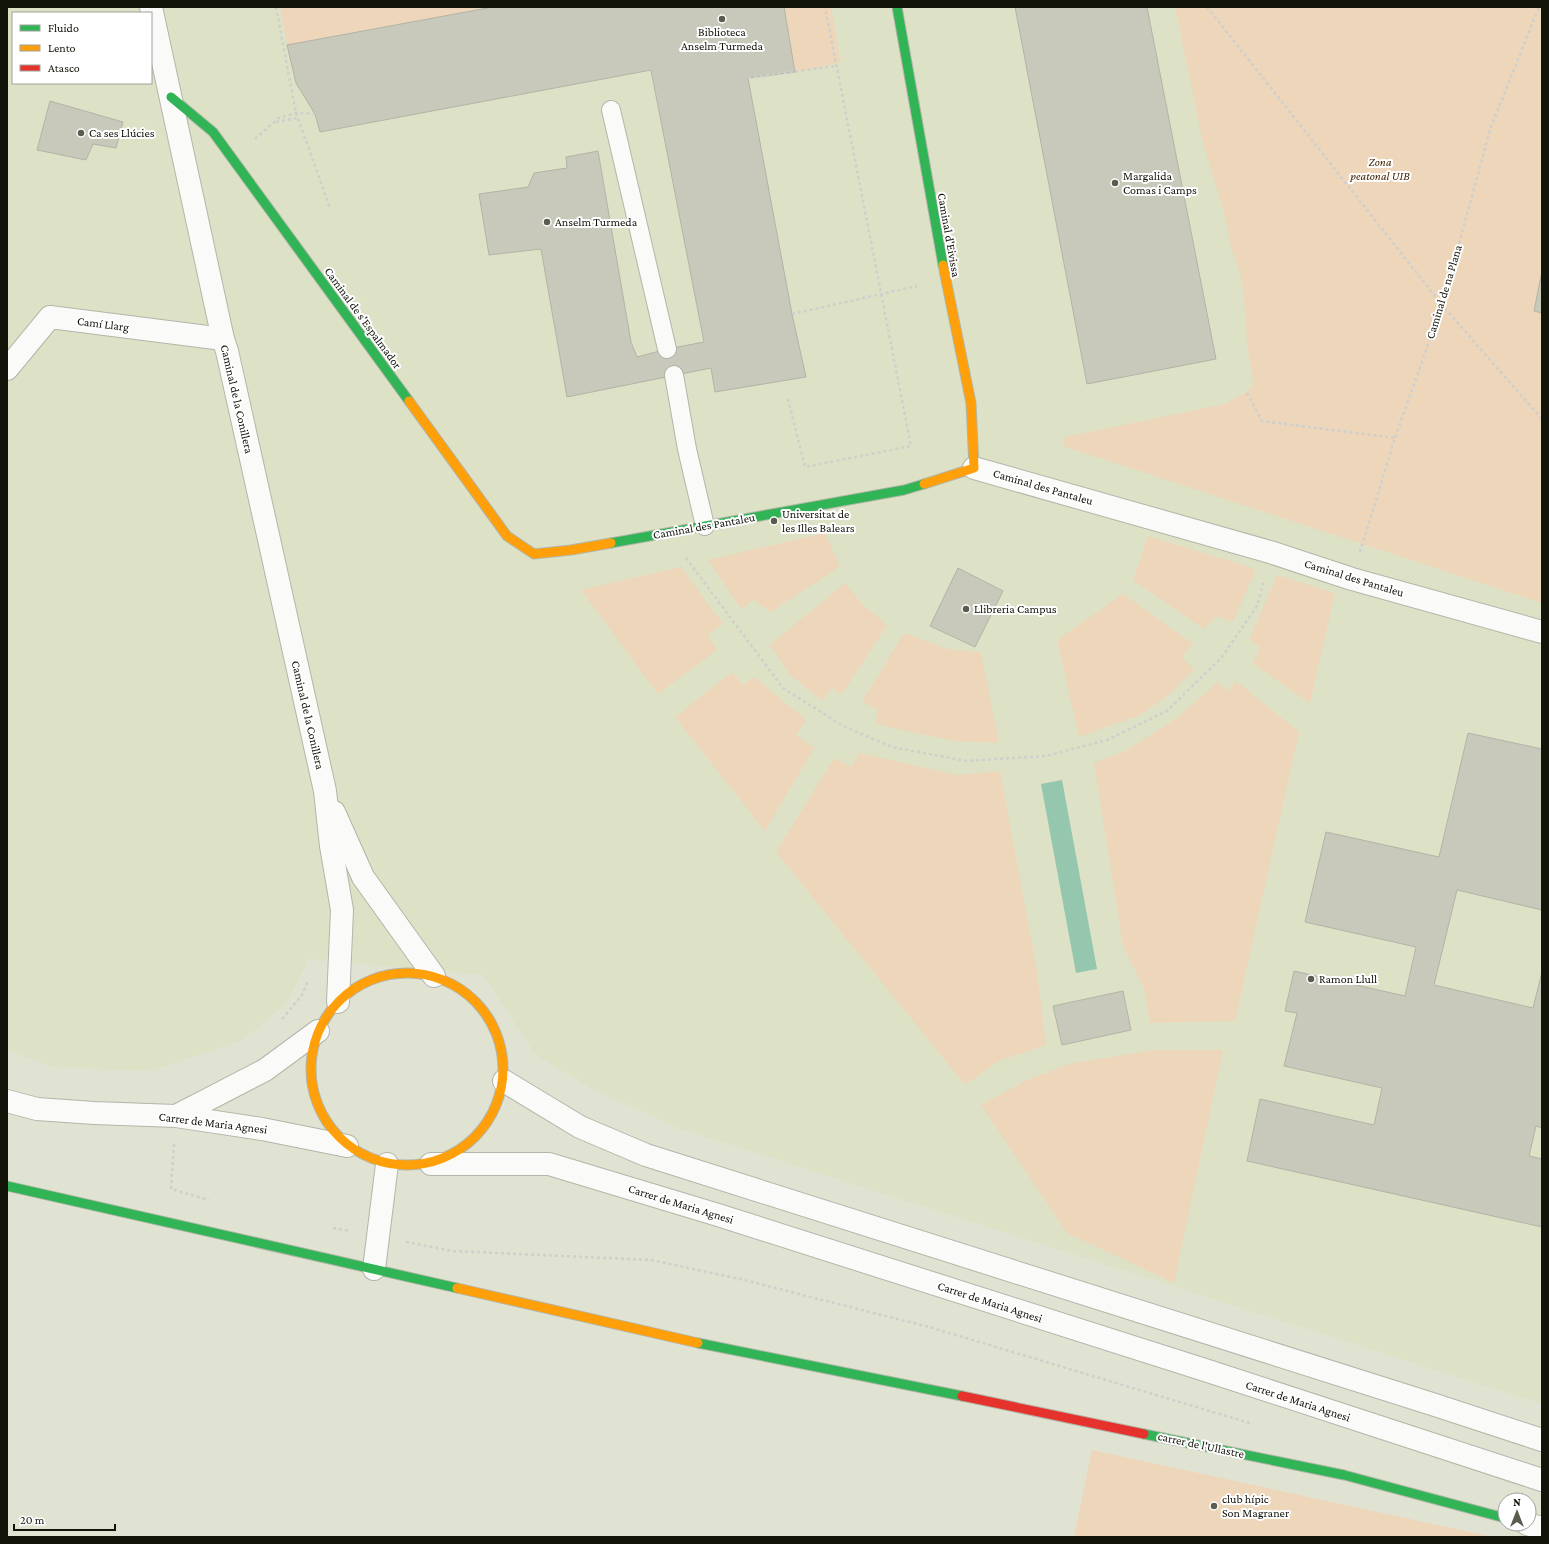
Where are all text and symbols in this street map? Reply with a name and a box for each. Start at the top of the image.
legend [12,12,152,84]
marker: Biblioteca Anselm Turmeda [717,14,727,24]
text: Fluido [48,21,79,35]
place label: Biblioteca Anselm Turmeda [681,25,764,53]
text: Lento [48,41,76,55]
text: Atasco [48,61,80,75]
place label: Ca ses Llúcies [89,126,155,140]
marker: Ca ses Llúcies [76,128,86,138]
park label: Zona peatonal UIB [1349,155,1410,183]
place label: Margalida Comas i Camps [1123,169,1197,197]
marker: Margalida Comas i Camps [1110,178,1120,188]
street label: Caminal d'Eivissa [935,192,963,279]
place label: Anselm Turmeda [555,215,638,229]
marker: Anselm Turmeda [542,217,552,227]
street label: Caminal de na Plana [1423,243,1465,341]
street label: Caminal de s'Espalmador [321,265,405,372]
street label: Camí Llarg [76,314,130,334]
street label: Caminal de la Conillera [218,343,256,455]
street label: Caminal des Pantaleu [991,466,1095,508]
place label: Universitat de les Illes Balears [782,507,855,535]
street label: Caminal des Pantaleu [652,510,757,542]
marker: Universitat de les Illes Balears [769,516,779,526]
street label: Caminal des Pantaleu [1303,556,1406,600]
place label: Llibreria Campus [974,602,1057,616]
marker: Llibreria Campus [961,604,971,614]
street label: Caminal de la Conillera [289,659,327,771]
place label: Ramon Llull [1319,972,1377,986]
marker: Ramon Llull [1306,974,1316,984]
street label: Carrer de Maria Agnesi [158,1109,268,1137]
street label: Carrer de Maria Agnesi [627,1181,735,1227]
street label: Carrer de Maria Agnesi [936,1278,1044,1326]
street label: Carrer de Maria Agnesi [1244,1377,1352,1425]
street label: carrer de l'Ullastre [1157,1429,1245,1461]
place label: club hípic Son Magraner [1222,1492,1290,1520]
north arrow [1497,1492,1537,1532]
text: N [1513,1496,1521,1508]
marker: club hípic Son Magraner [1209,1501,1219,1511]
scale bar [14,1506,115,1532]
text: 20 m [20,1513,45,1527]

